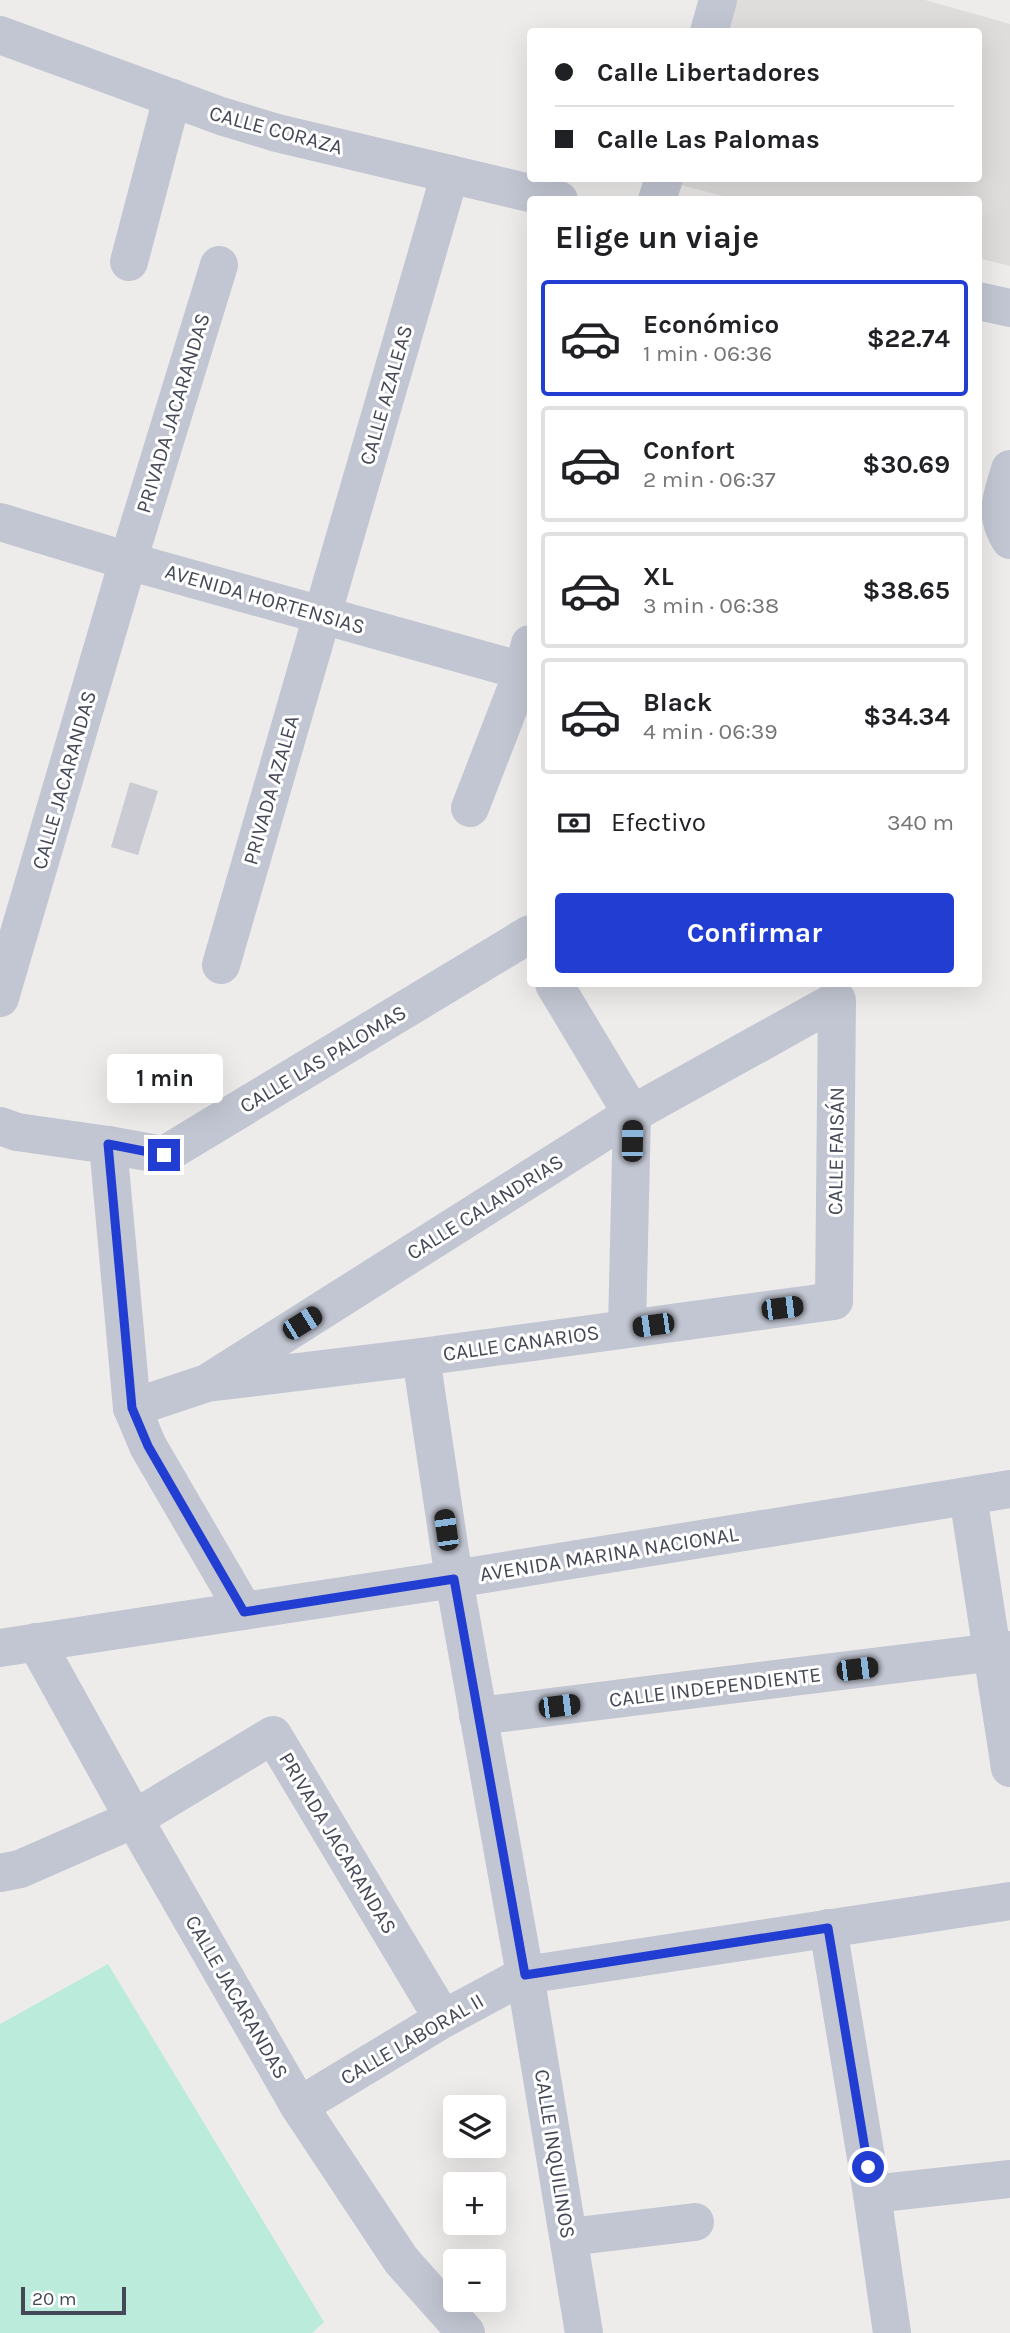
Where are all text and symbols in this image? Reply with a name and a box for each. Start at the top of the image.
text: Calle Libertadores [597,57,820,88]
street label: CALLE CORAZA [207,101,345,159]
text: Calle Las Palomas [597,124,820,155]
text: Elige un viaje [555,219,759,256]
icon: car [559,307,622,370]
text: Económico [643,309,779,340]
street label: PRIVADA JACARANDAS [131,310,215,516]
street label: CALLE AZALEAS [355,322,417,468]
text: $22.74 [867,323,950,354]
text: 1 min · 06:36 [643,340,772,367]
icon: car [559,433,622,496]
text: Confort [643,435,735,466]
text: $30.69 [862,449,950,480]
text: 2 min · 06:37 [643,466,776,493]
street label: AVENIDA HORTENSIAS [162,559,368,639]
icon: car [559,559,622,622]
text: XL [643,561,674,592]
text: $38.65 [863,575,950,606]
text: 3 min · 06:38 [643,592,779,619]
icon: car [559,685,622,748]
text: Black [643,687,712,718]
street label: CALLE JACARANDAS [27,688,101,872]
text: $34.34 [863,701,950,732]
street label: PRIVADA AZALEA [238,712,304,868]
text: 4 min · 06:39 [643,718,778,745]
icon: cash [555,804,593,842]
text: Efectivo [611,807,706,838]
text: 340 m [887,809,954,836]
button: Confirmar [555,893,954,973]
street label: CALLE LAS PALOMAS [236,1000,410,1118]
callout: 1 min [106,1054,222,1102]
text: 1 min [136,1065,194,1092]
street label: CALLE FAISÁN [823,1087,849,1215]
car [622,1120,643,1162]
route end [148,1139,180,1171]
street label: CALLE CALANDRIAS [402,1149,568,1265]
car [760,1295,805,1321]
car [279,1303,326,1343]
car [631,1312,676,1338]
street label: CALLE CANARIOS [441,1320,601,1366]
car [433,1508,460,1552]
street label: AVENIDA MARINA NACIONAL [478,1522,740,1586]
car [835,1656,880,1682]
street label: CALLE INDEPENDIENTE [608,1662,822,1712]
car [537,1693,582,1719]
street label: PRIVADA JACARANDAS [274,1748,402,1938]
street label: CALLE JACARANDAS [180,1911,294,2083]
street label: CALLE LABORAL II [336,1988,488,2090]
street label: CALLE INQUILINOS [530,2068,580,2240]
map controls [443,2095,506,2312]
button: layers [443,2095,506,2158]
route start [852,2151,884,2183]
button: + [443,2172,506,2235]
button: − [443,2249,506,2312]
scale bar [21,2284,126,2316]
text: 20 m [32,2288,77,2310]

